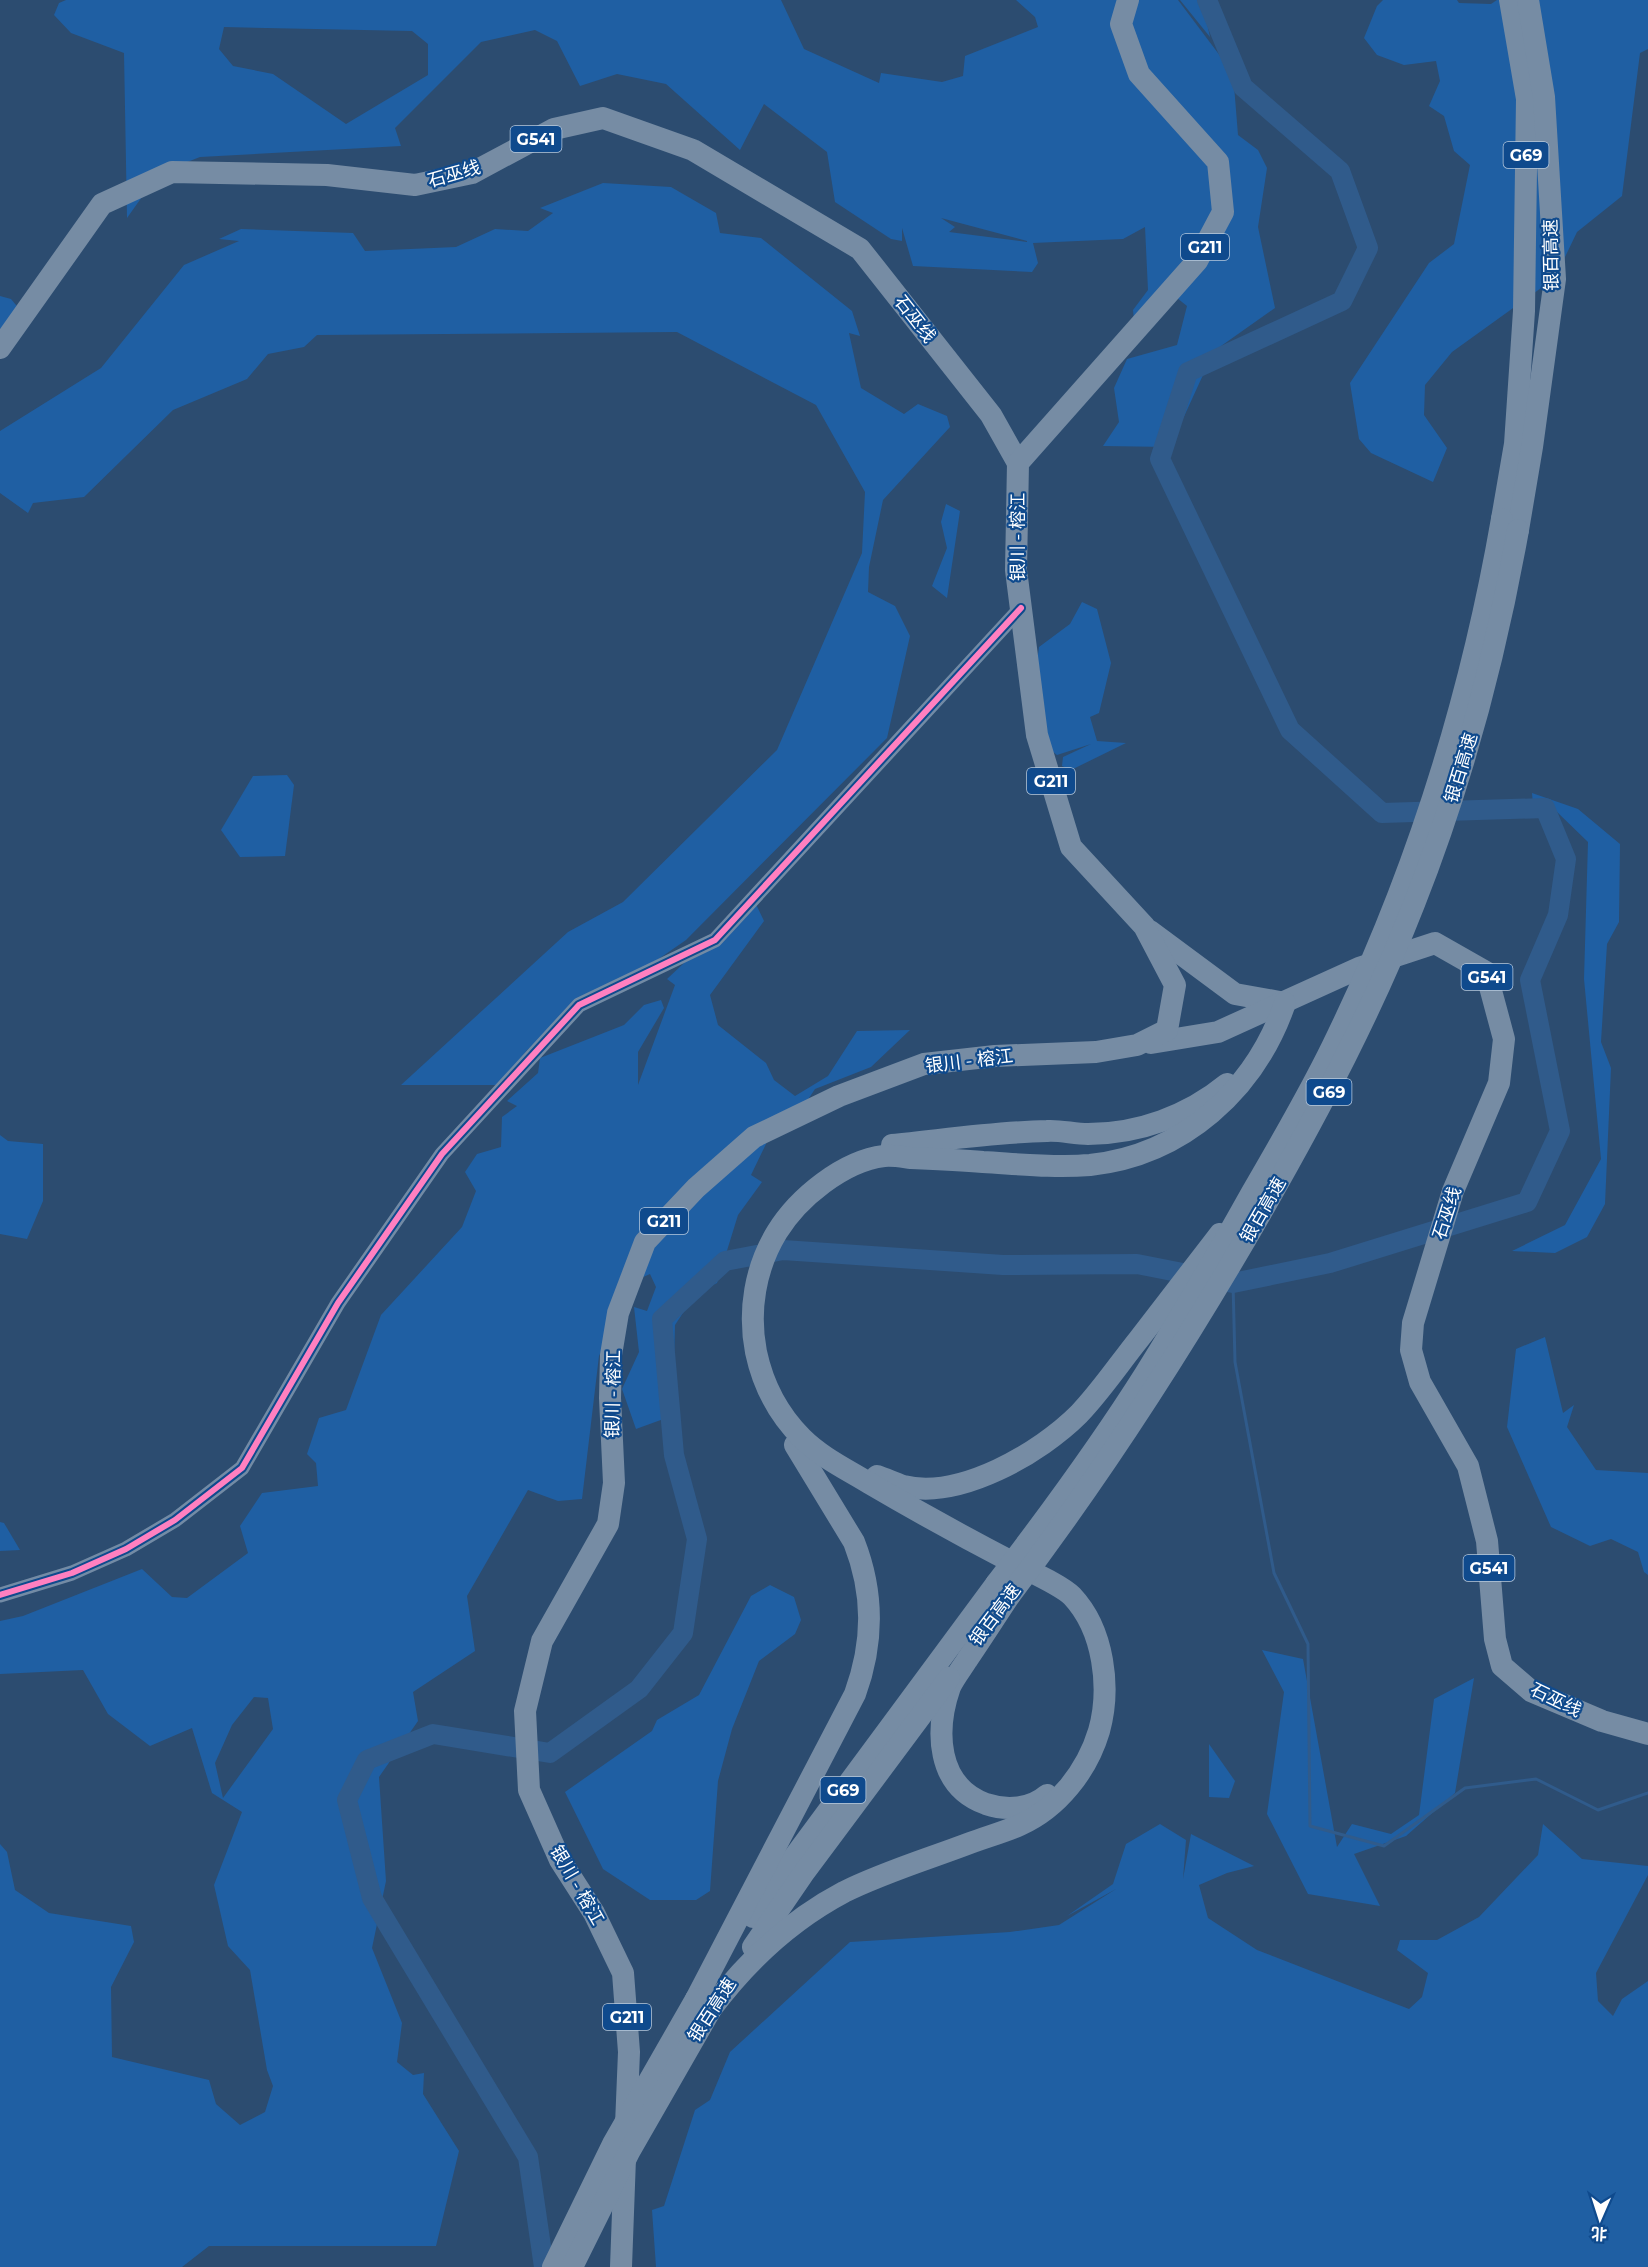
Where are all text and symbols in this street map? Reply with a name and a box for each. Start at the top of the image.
road number: G541 [510,126,562,152]
road number: G69 [1504,142,1549,168]
street label: 石巫线 [425,156,483,192]
street label: 银百高速 [1539,219,1563,291]
road number: G211 [1181,234,1229,260]
street label: 石巫线 [890,291,940,347]
street label: 银川 - 榕江 [1007,493,1029,581]
street label: 银百高速 [1440,730,1482,806]
road number: G211 [1027,768,1075,794]
road number: G541 [1462,964,1512,990]
street label: 银川 - 榕江 [924,1045,1014,1077]
road number: G69 [1306,1079,1352,1105]
street label: 银百高速 [1235,1173,1291,1247]
street label: 石巫线 [1428,1184,1466,1242]
road number: G211 [640,1208,688,1234]
street label: 银川 - 榕江 [601,1350,625,1438]
road number: G541 [1464,1555,1514,1581]
street label: 银百高速 [965,1580,1025,1650]
street label: 石巫线 [1527,1678,1585,1722]
road number: G69 [820,1777,866,1803]
street label: 银川 - 榕江 [545,1841,609,1929]
street label: 银百高速 [683,1974,741,2046]
road number: G211 [603,2004,651,2030]
north arrow [1570,2189,1630,2249]
text: 北 [1591,2224,1608,2243]

